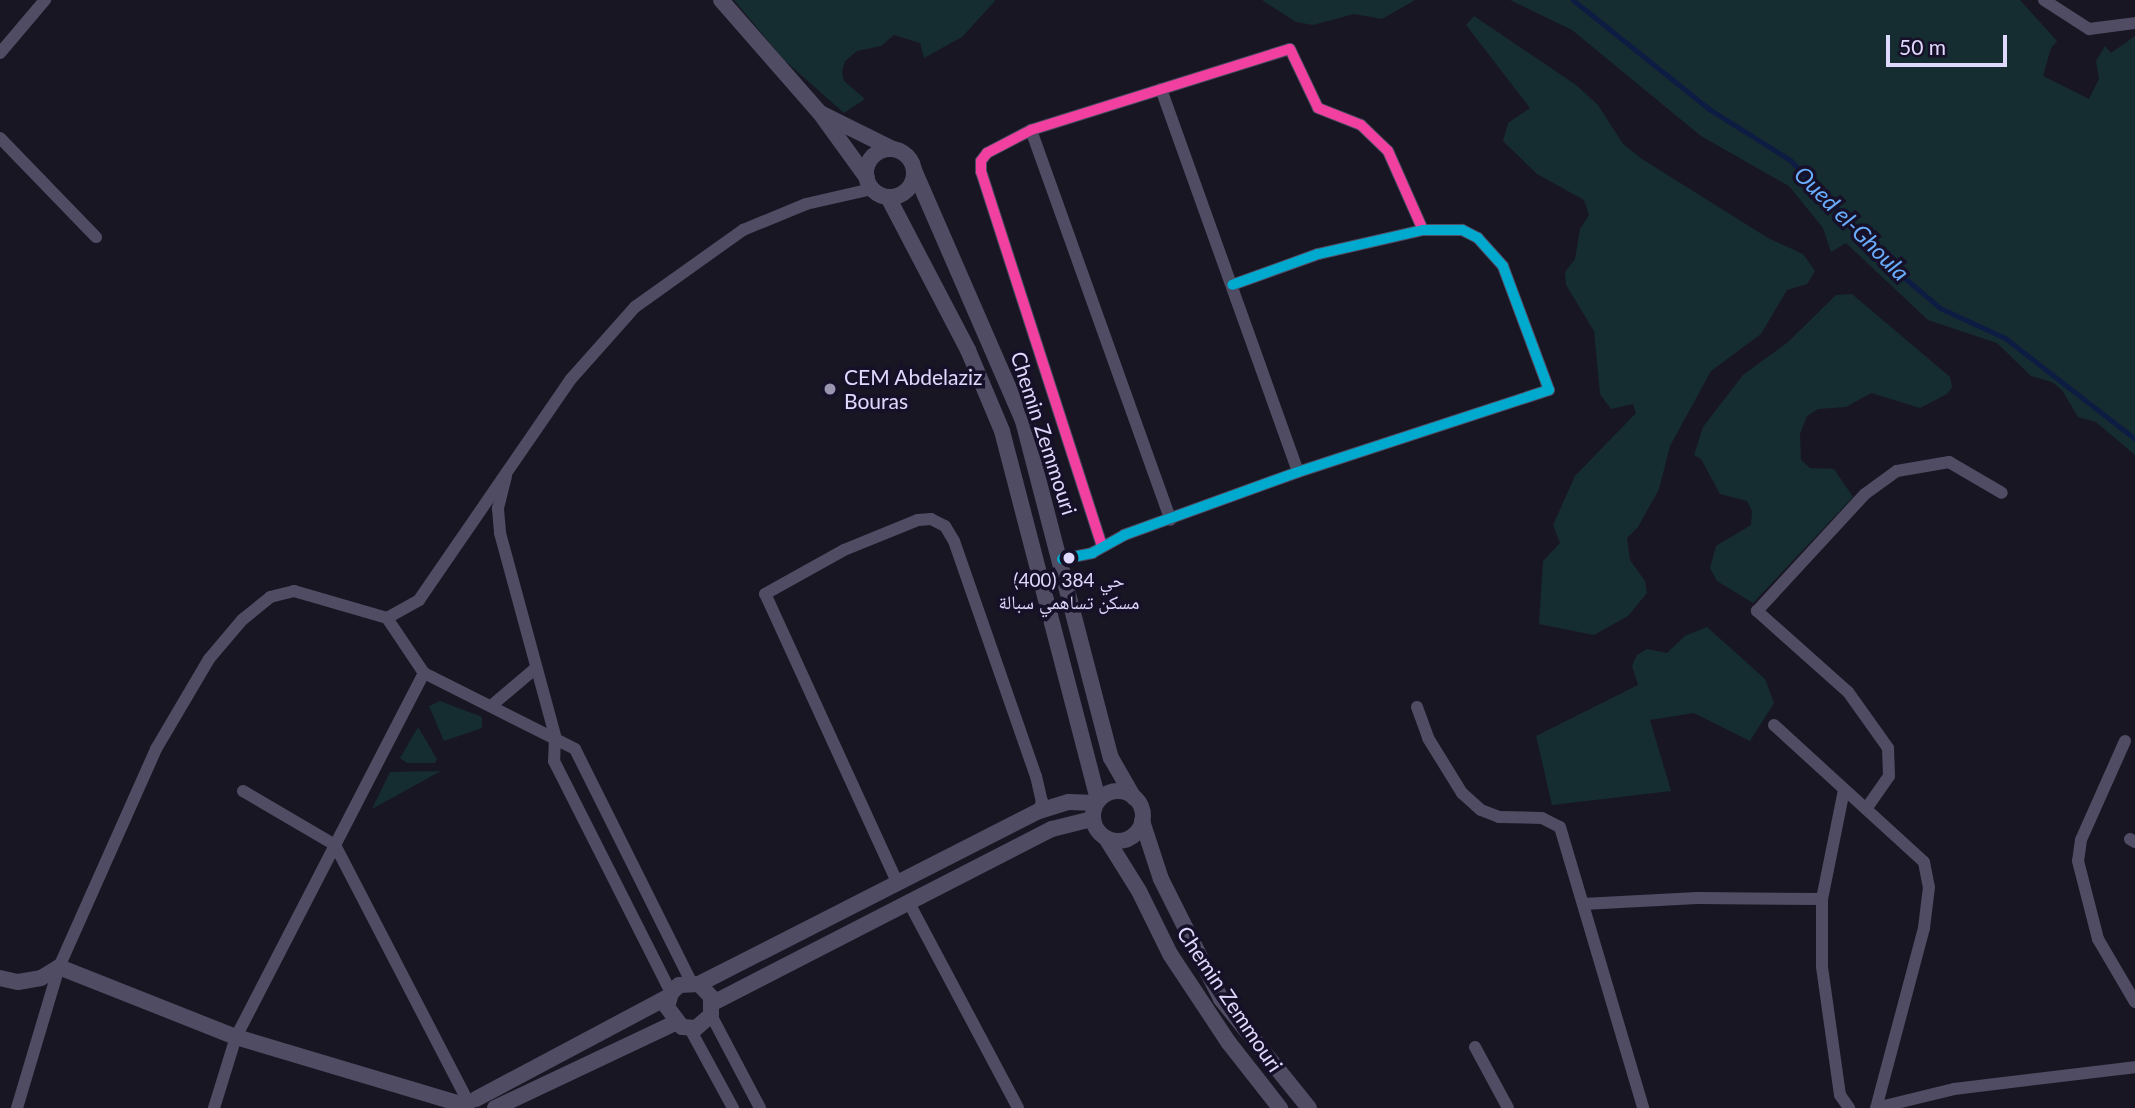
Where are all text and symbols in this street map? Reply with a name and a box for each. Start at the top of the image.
scale bar [1890,21,2011,65]
text: 50 m [1899,34,1946,59]
water label: Oued el-Ghoula [1789,160,1915,286]
street label: Chemin Zemmouri [1006,348,1082,518]
place label: CEM Abdelaziz Bouras [844,364,983,414]
marker: CEM Abdelaziz Bouras [822,381,838,397]
marker: حي 384 (400) مسكن تساهمي سبالة [1062,551,1076,565]
place label: حي 384 (400) مسكن تساهمي سبالة [999,569,1139,613]
street label: Chemin Zemmouri [1172,921,1288,1077]

